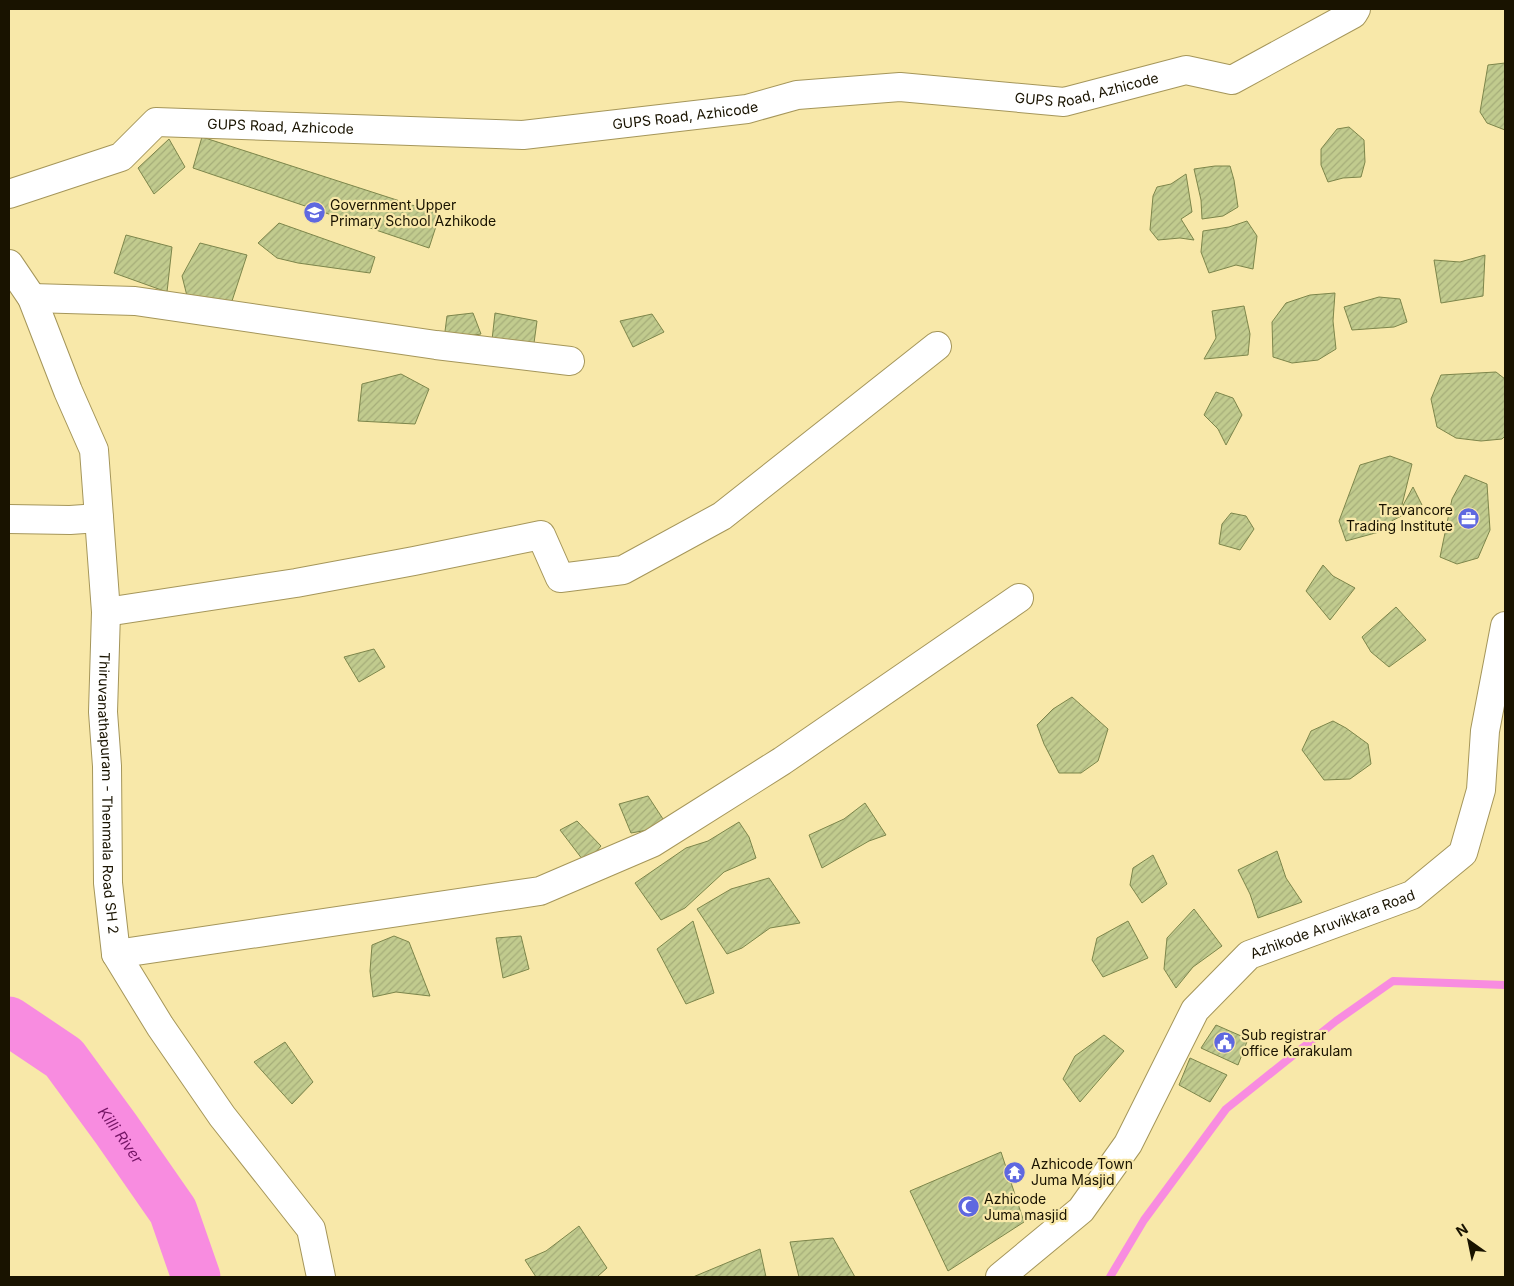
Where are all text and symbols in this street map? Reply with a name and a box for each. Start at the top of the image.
street label: GUPS Road, Azhicode [1014,69,1160,110]
street label: GUPS Road, Azhicode [611,97,760,133]
street label: GUPS Road, Azhicode [207,115,354,137]
place label: Government Upper Primary School Azhikode [330,196,496,229]
school or university icon: Government Upper Primary School Azhikode [302,201,326,225]
place label: Travancore Trading Institute [1346,501,1453,534]
office icon: Travancore Trading Institute [1457,506,1481,530]
street label: Thiruvanathapuram - Thenmala Road SH 2 [95,652,123,935]
street label: Azhikode Aruvikkara Road [1248,886,1417,962]
place label: Sub registrar office Karakulam [1241,1026,1353,1059]
public building icon: Sub registrar office Karakulam [1213,1031,1237,1055]
water label: Killi River [94,1103,147,1167]
place label: Azhicode Town Juma Masjid [1031,1155,1133,1188]
temple icon: Azhicode Town Juma Masjid [1003,1160,1027,1184]
place label: Azhicode Juma masjid [984,1190,1067,1223]
mosque icon: Azhicode Juma masjid [956,1195,980,1219]
north arrow [1444,1216,1494,1266]
text: N [1453,1220,1471,1240]

